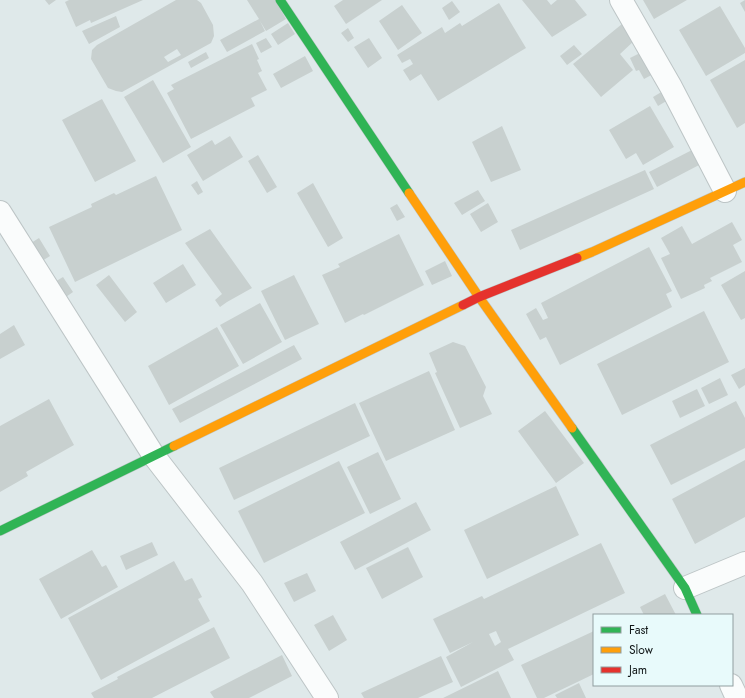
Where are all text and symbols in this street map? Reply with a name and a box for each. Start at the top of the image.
legend [593,614,733,686]
text: Fast [629,621,648,639]
text: Slow [629,641,654,659]
text: Jam [627,661,647,679]

